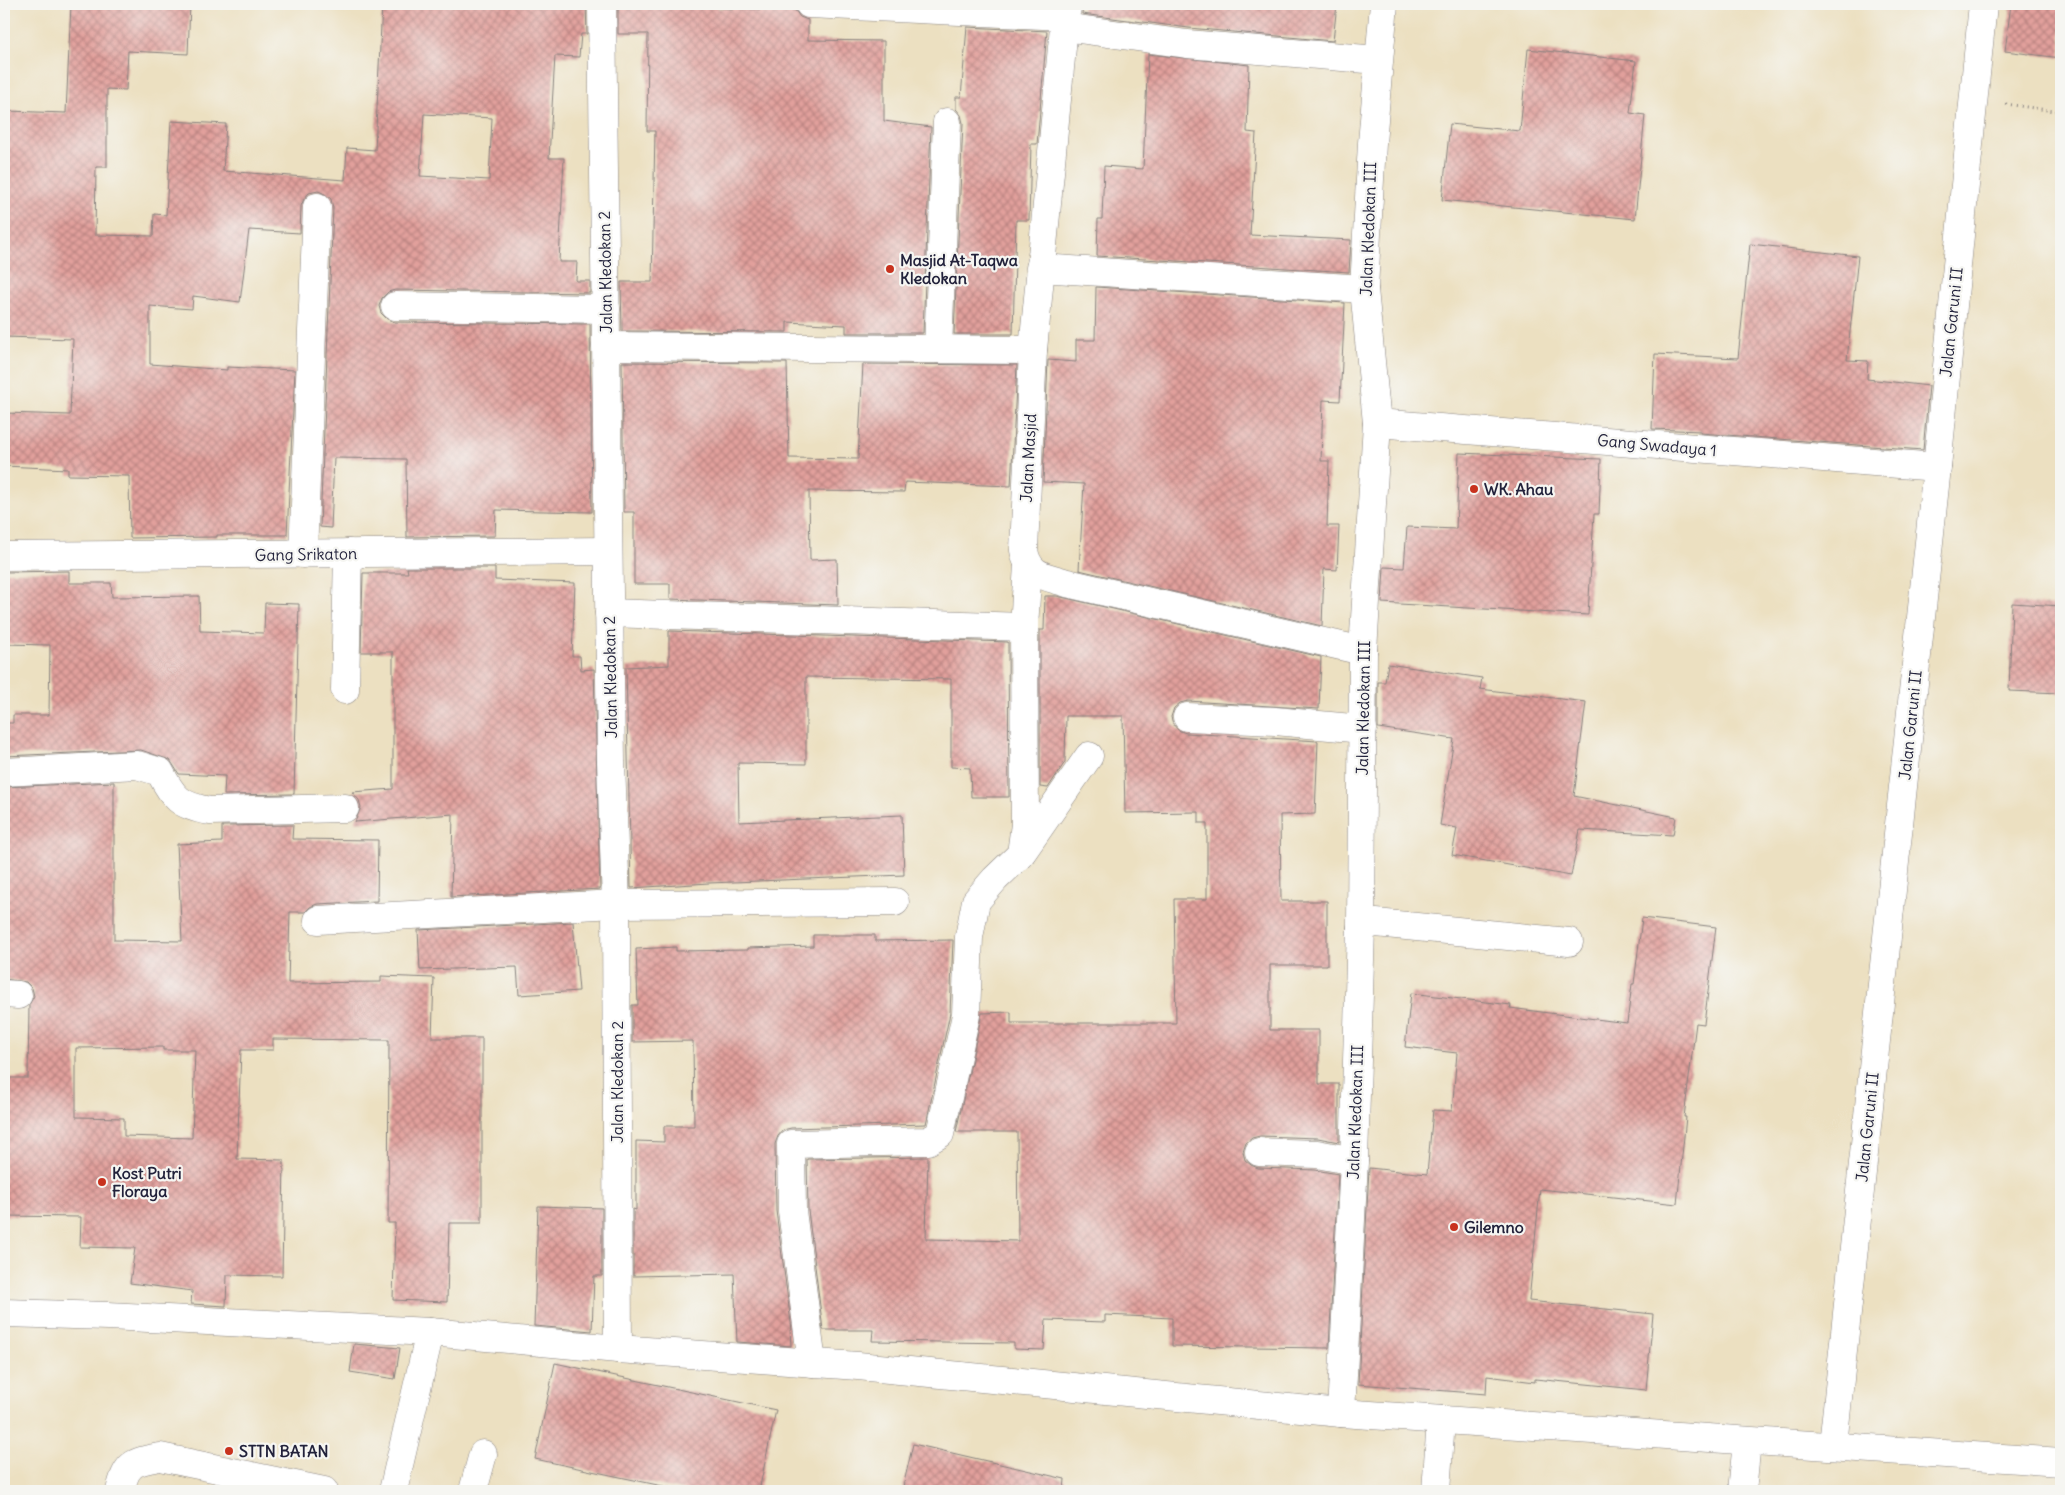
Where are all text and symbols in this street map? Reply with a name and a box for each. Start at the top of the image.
street label: Jalan Kledokan III [1356,161,1380,297]
street label: Jalan Kledokan 2 [594,210,616,333]
place label: Masjid At-Taqwa Kledokan [900,250,1018,288]
marker: Masjid At-Taqwa Kledokan [884,263,896,275]
street label: Jalan Garuni II [1935,266,1967,378]
street label: Jalan Masjid [1016,413,1040,503]
street label: Gang Swadaya 1 [1596,430,1718,460]
place label: WK. Ahau [1484,479,1554,499]
marker: WK. Ahau [1468,483,1480,495]
street label: Gang Srikaton [255,543,357,565]
street label: Jalan Kledokan 2 [599,615,621,738]
street label: Jalan Kledokan III [1352,640,1374,776]
street label: Jalan Garuni II [1894,669,1926,781]
street label: Jalan Kledokan 2 [607,1020,627,1143]
street label: Jalan Kledokan III [1343,1044,1367,1180]
street label: Jalan Garuni II [1851,1071,1883,1183]
place label: Kost Putri Floraya [112,1163,182,1202]
marker: Kost Putri Floraya [96,1176,108,1188]
place label: Gilemno [1464,1217,1524,1237]
marker: Gilemno [1448,1221,1460,1233]
place label: STTN BATAN [239,1441,329,1461]
marker: STTN BATAN [223,1445,235,1457]

